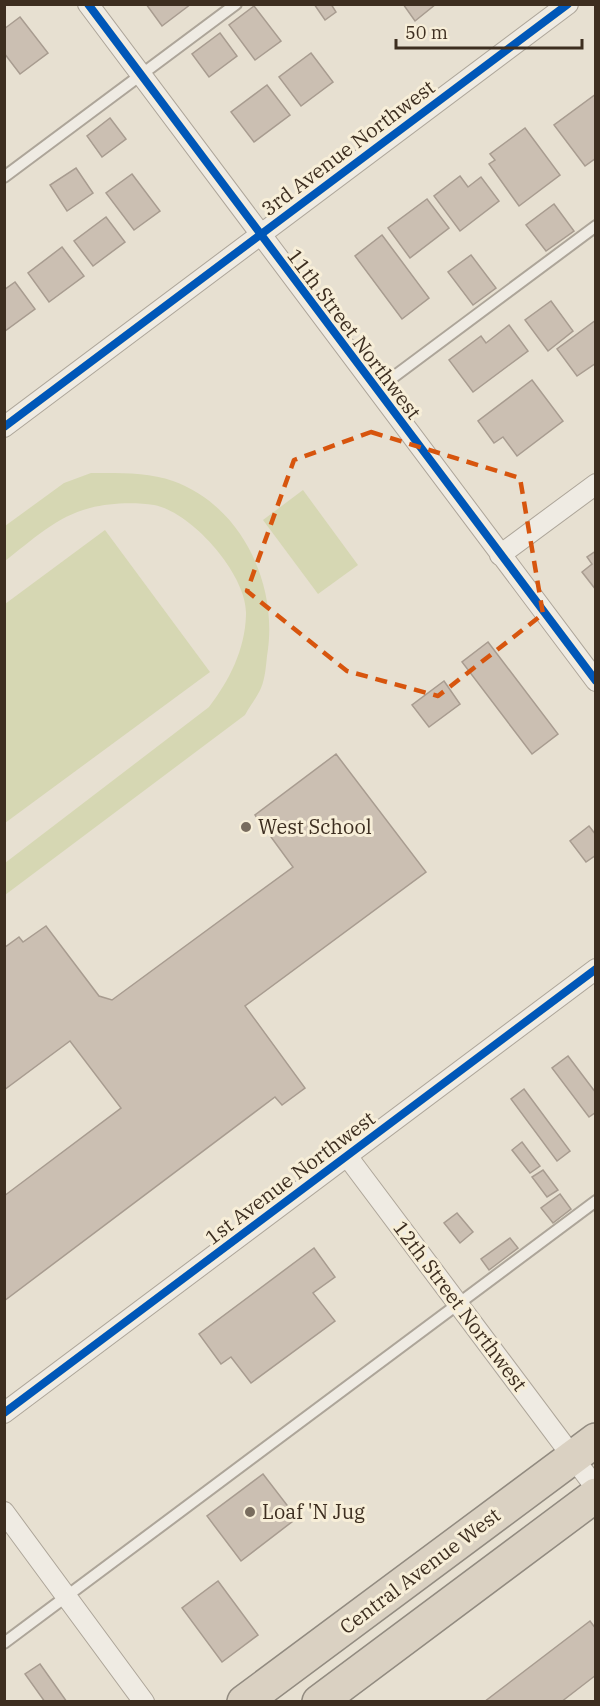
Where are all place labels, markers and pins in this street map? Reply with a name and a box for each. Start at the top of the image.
place label: West School [258,813,372,840]
marker: West School [239,820,253,834]
place label: Loaf 'N Jug [262,1498,365,1525]
marker: Loaf 'N Jug [243,1505,257,1519]

